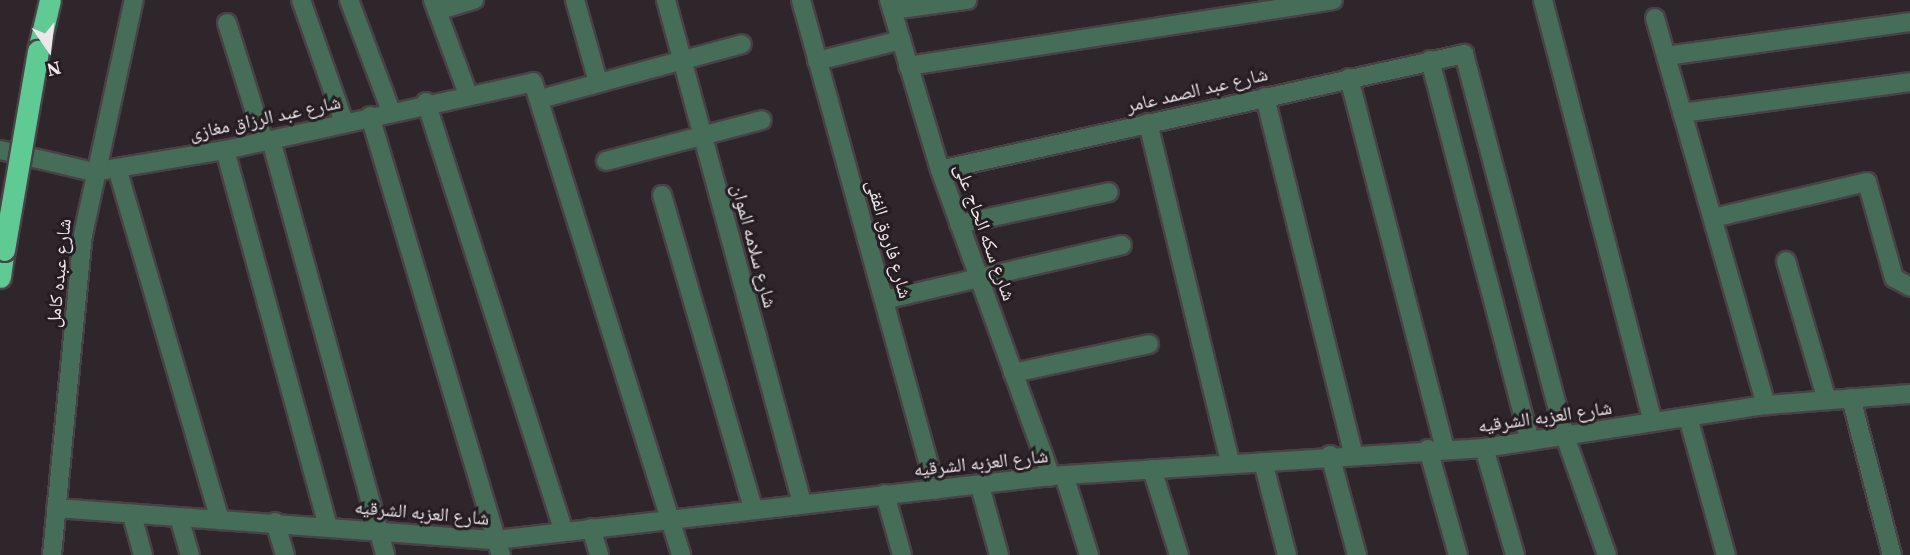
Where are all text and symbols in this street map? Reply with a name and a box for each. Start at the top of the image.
north arrow [14,14,84,84]
text: N [44,55,64,84]
street label: شارع عبد الصمد عامر [1124,63,1270,117]
street label: شارع عبد الرزاق مغازى [187,91,343,145]
street label: شارع سكه الحاج على [950,160,1020,304]
street label: شارع فاروق الفقى [861,177,917,301]
street label: شارع سلامه الموان [727,182,781,310]
street label: شارع عبده كامل [42,217,76,329]
street label: شارع العزبه الشرقيه [1477,396,1613,438]
street label: شارع العزبه الشرقيه [913,445,1049,481]
street label: شارع العزبه الشرقيه [354,496,490,530]

